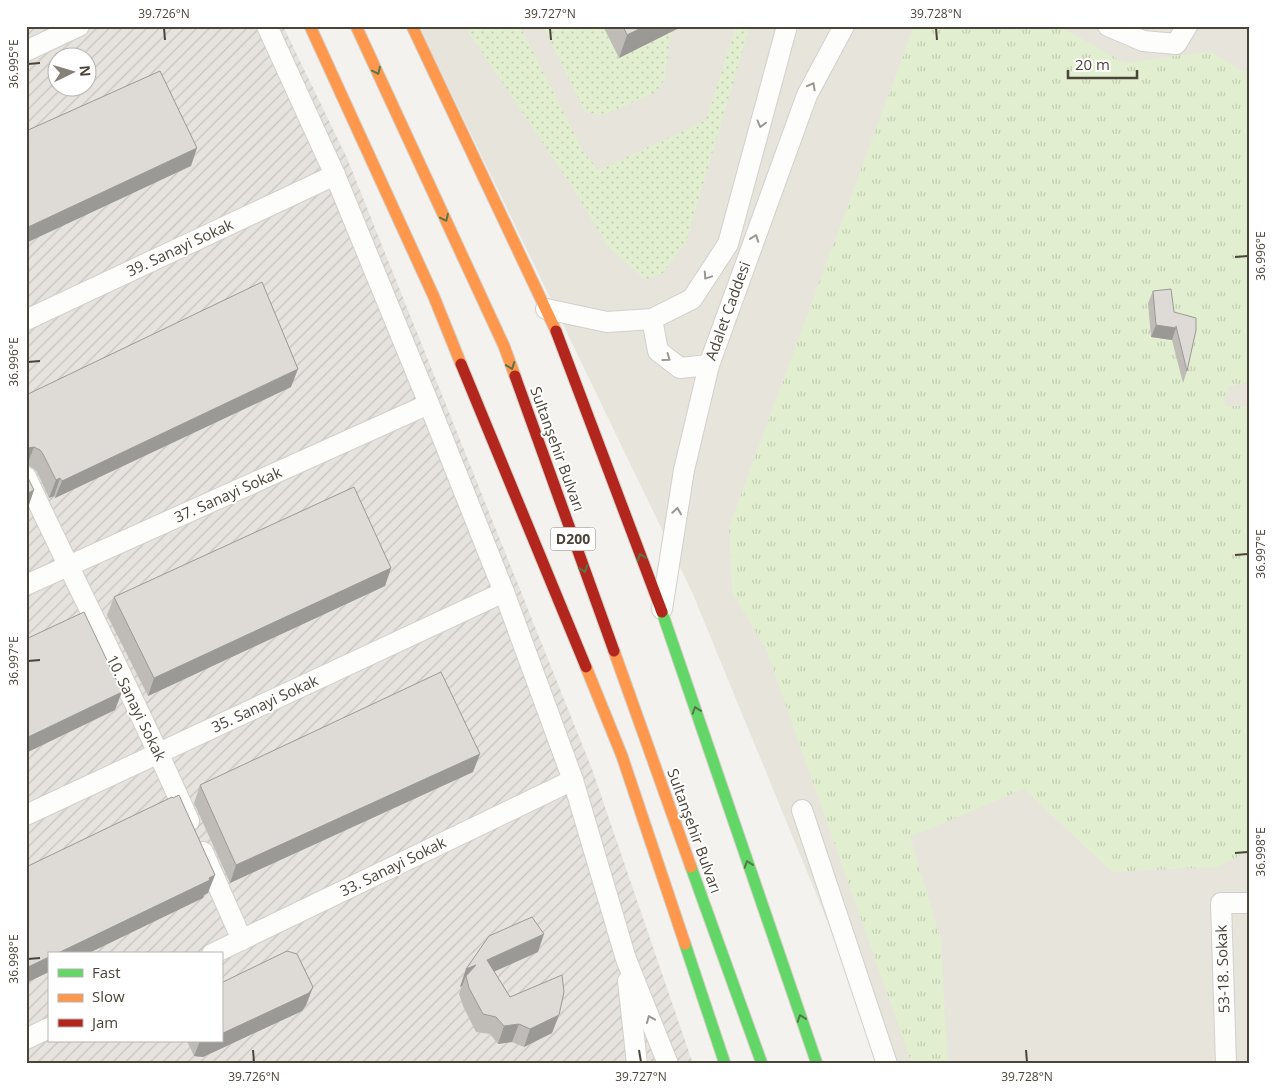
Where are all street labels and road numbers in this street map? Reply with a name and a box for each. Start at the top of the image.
street label: 39. Sanayi Sokak [123,214,236,281]
street label: Adalet Caddesi [700,258,754,363]
street label: Sultanşehir Bulvarı [526,384,590,514]
street label: 37. Sanayi Sokak [171,461,285,527]
road number: D200 [550,528,596,550]
street label: 10. Sanayi Sokak [103,651,171,764]
street label: 35. Sanayi Sokak [208,670,321,737]
street label: Sultanşehir Bulvarı [663,766,727,896]
street label: 33. Sanayi Sokak [336,832,449,900]
street label: 53-18. Sokak [1210,924,1234,1014]

